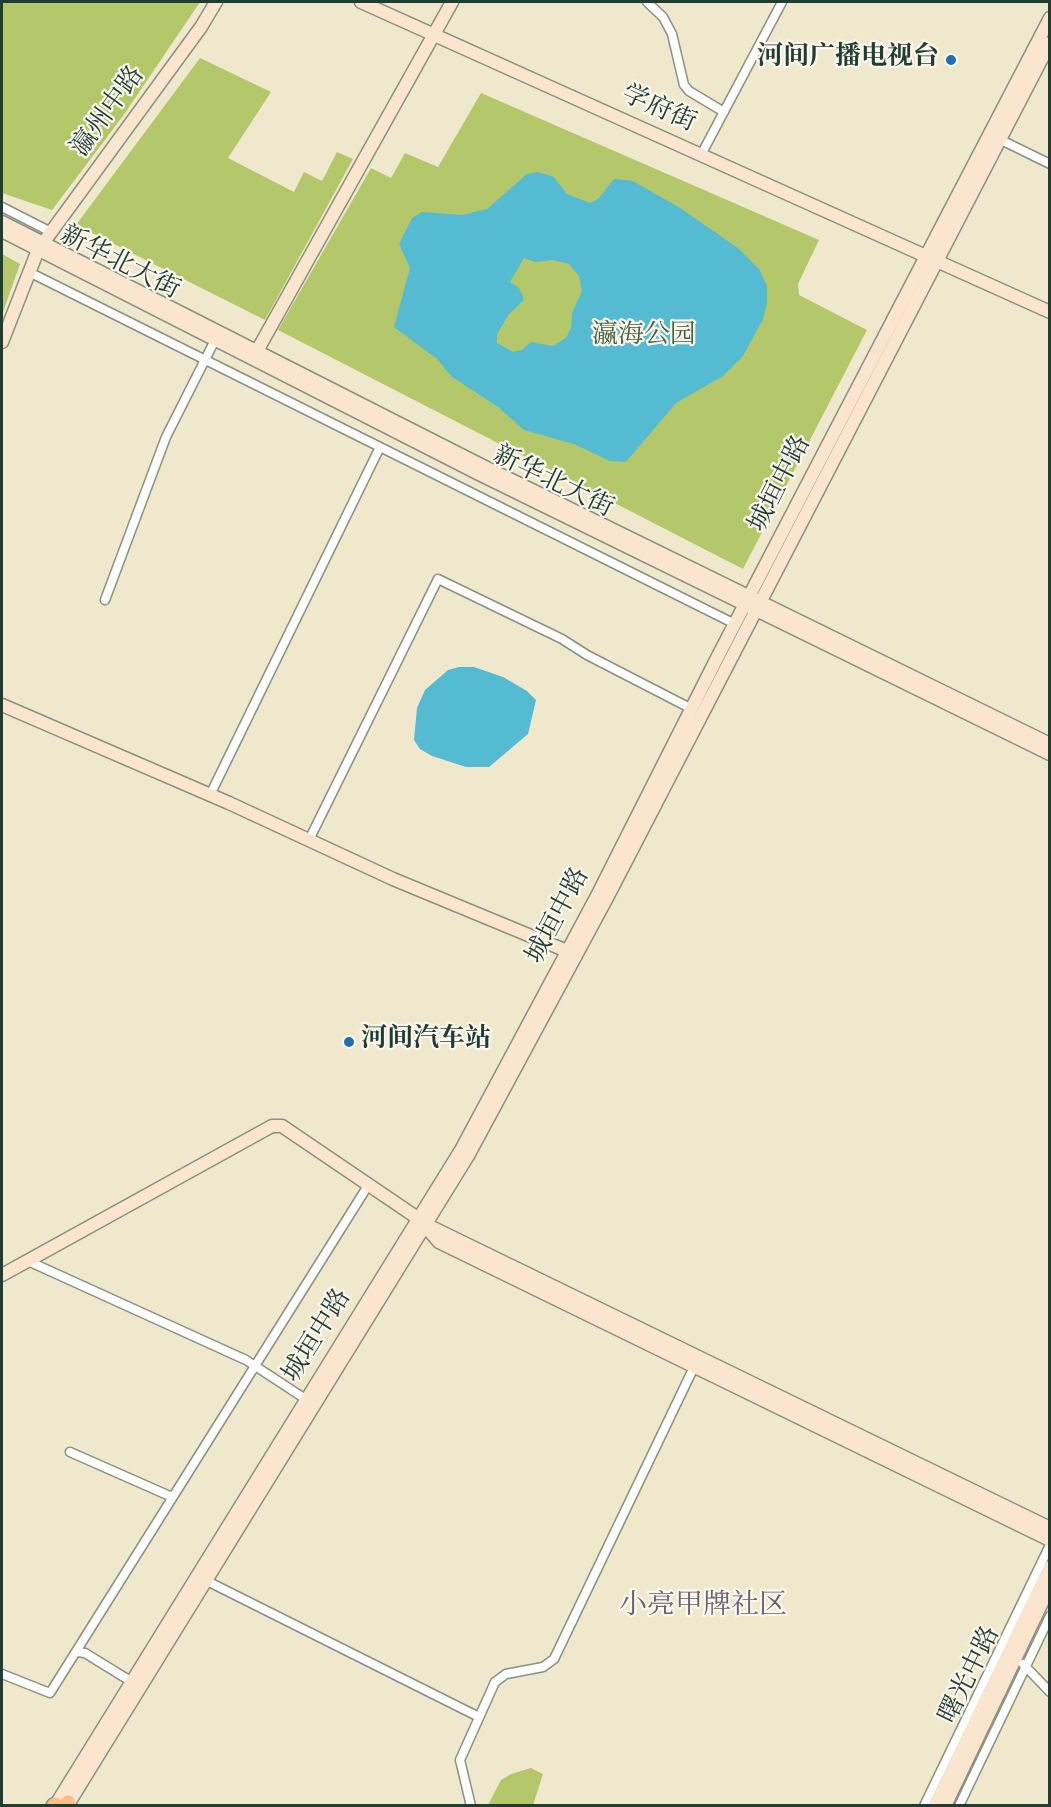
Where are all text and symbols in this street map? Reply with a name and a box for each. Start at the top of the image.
place label: 河间广播电视台 [757,44,939,76]
marker: 河间广播电视台 [944,53,958,67]
street label: 瀛州中路 [67,62,153,164]
street label: 学府街 [616,81,700,141]
street label: 新华北大街 [54,222,184,308]
park label: 瀛海公园 [592,322,696,354]
street label: 城垣中路 [744,432,820,538]
street label: 新华北大街 [487,441,617,527]
street label: 城垣中路 [522,864,598,970]
place label: 河间汽车站 [361,1026,491,1058]
marker: 河间汽车站 [342,1035,356,1049]
street label: 城垣中路 [278,1285,360,1389]
district label: 小亮甲牌社区 [619,1591,787,1625]
street label: 曙光中路 [935,1622,1009,1730]

